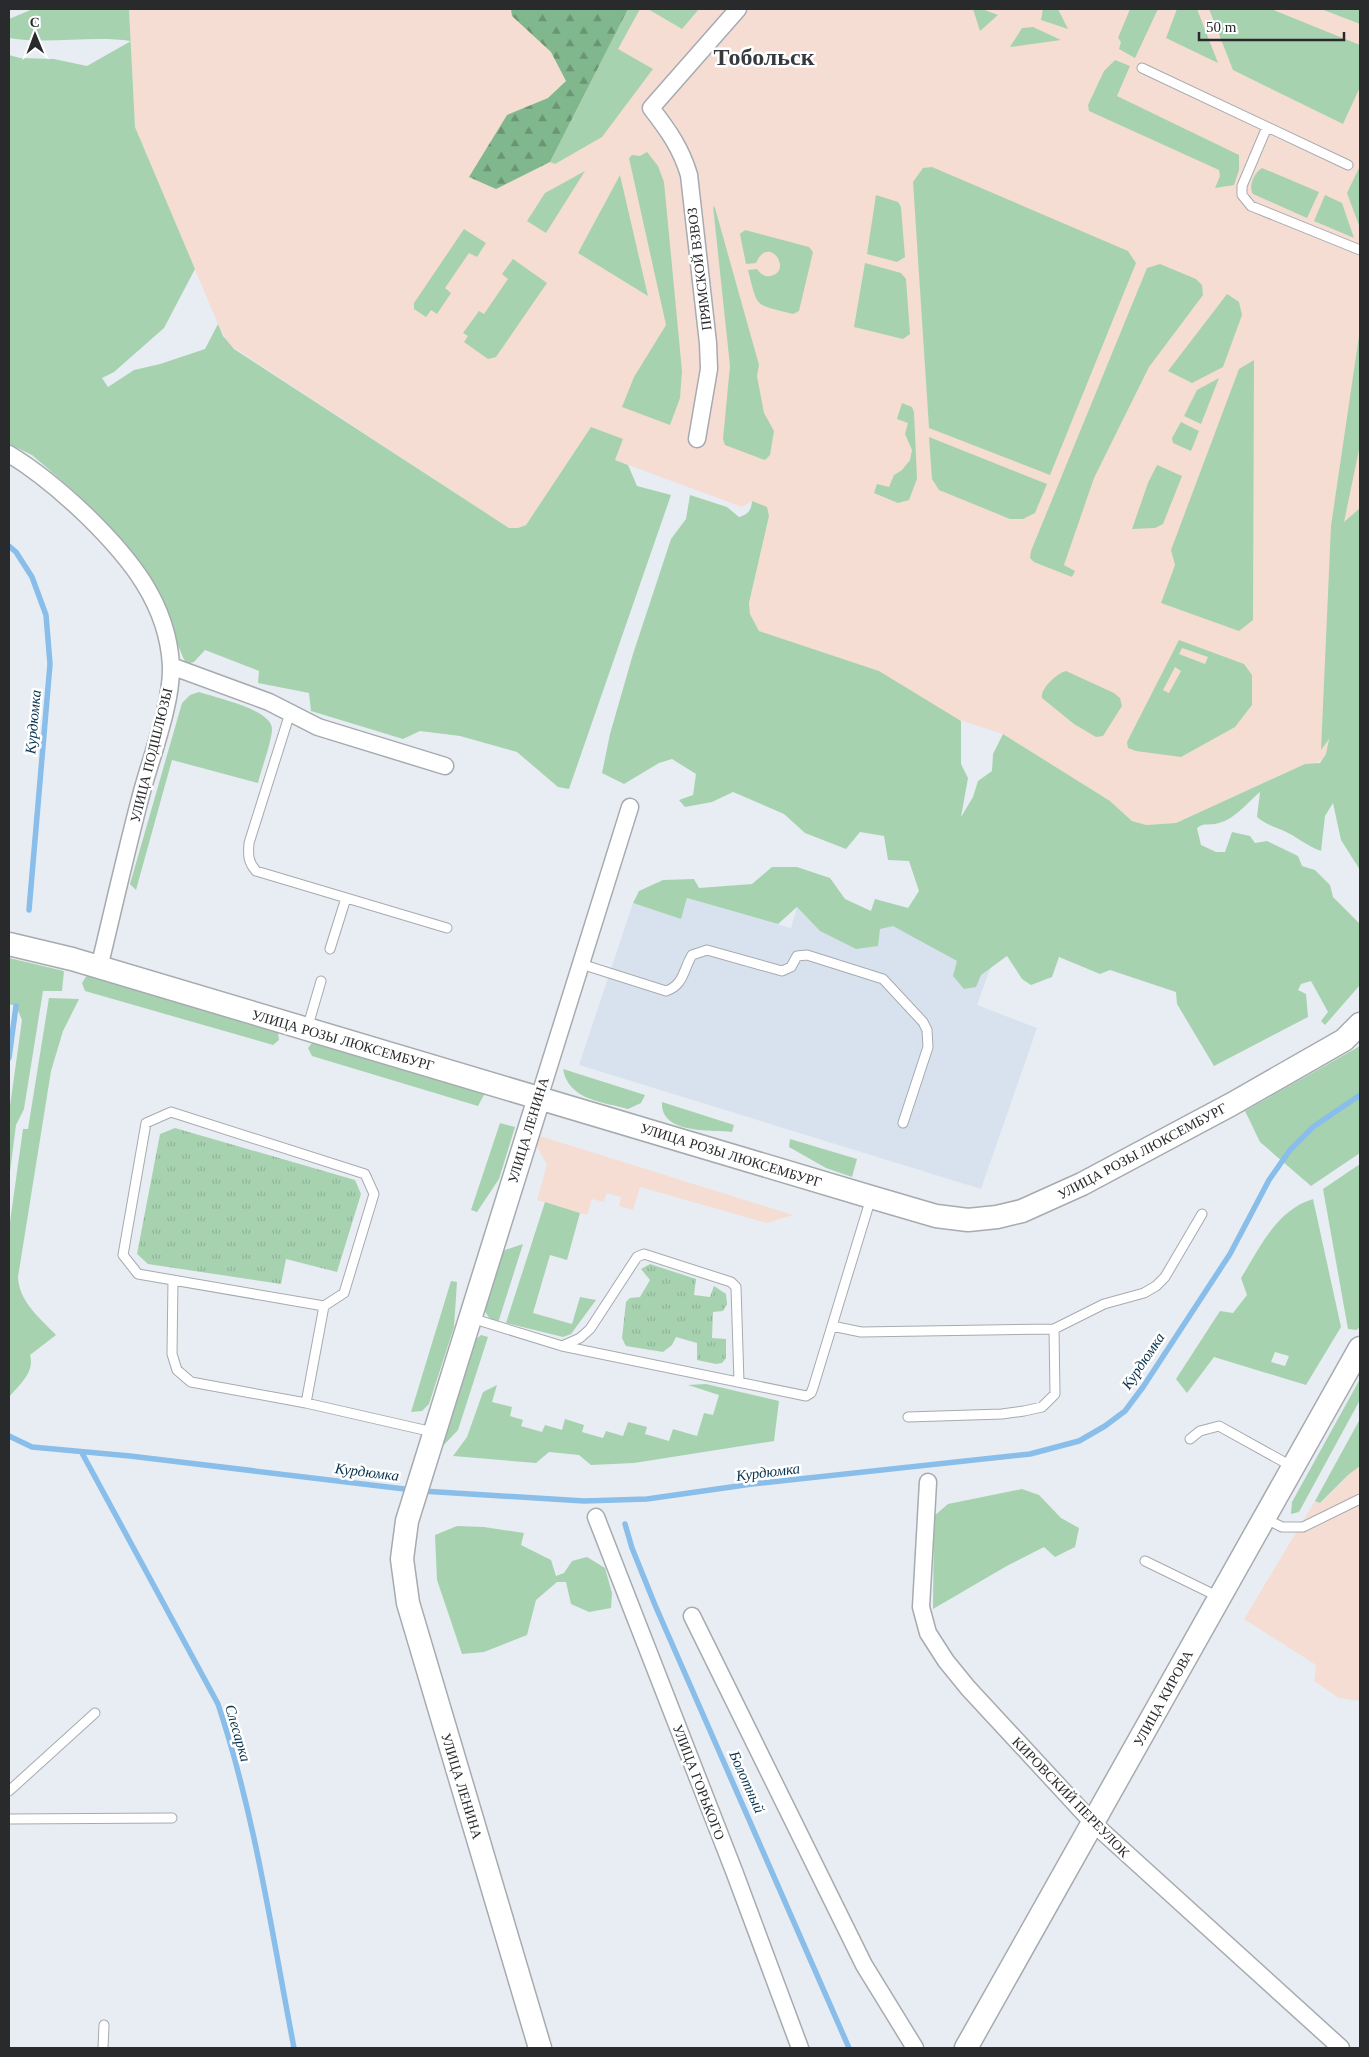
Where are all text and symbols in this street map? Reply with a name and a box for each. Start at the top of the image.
north arrow [10,10,60,60]
scale bar [1199,10,1344,42]
text: С [30,15,40,30]
text: 50 m [1206,19,1237,35]
district label: Тобольск [714,44,815,70]
street label: ПРЯМСКОЙ ВЗВОЗ [684,207,714,331]
street label: УЛИЦА ПОДШЛЮЗЫ [128,686,175,824]
water label: Курдюмка [22,689,44,756]
street label: УЛИЦА РОЗЫ ЛЮКСЕМБУРГ [250,1007,436,1074]
street label: УЛИЦА ЛЕНИНА [505,1074,552,1185]
street label: УЛИЦА РОЗЫ ЛЮКСЕМБУРГ [1055,1100,1229,1202]
street label: УЛИЦА РОЗЫ ЛЮКСЕМБУРГ [638,1121,823,1190]
water label: Курдюмка [1118,1330,1168,1393]
water label: Курдюмка [333,1460,400,1484]
water label: Курдюмка [734,1460,801,1484]
street label: УЛИЦА КИРОВА [1131,1647,1197,1749]
water label: Слесарка [222,1703,254,1763]
street label: УЛИЦА ГОРЬКОГО [670,1722,727,1842]
street label: УЛИЦА ЛЕНИНА [438,1731,485,1842]
street label: КИРОВСКИЙ ПЕРЕУЛОК [1009,1733,1133,1861]
water label: Болотный [726,1748,768,1816]

